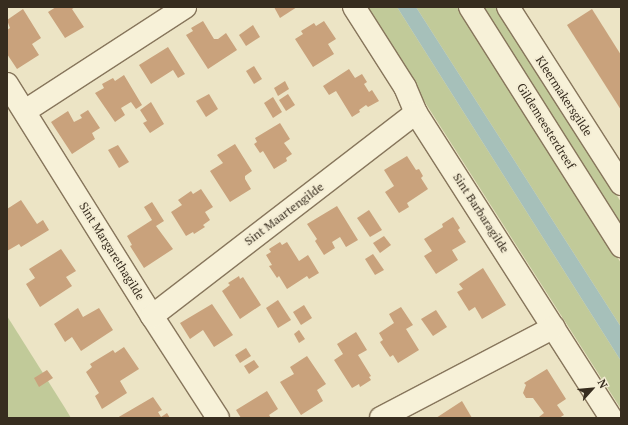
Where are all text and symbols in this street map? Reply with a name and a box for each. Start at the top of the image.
street label: Kleermakersgilde [533,53,595,139]
street label: Gildemeesterdreef [514,80,578,172]
street label: Sint Barbaragilde [450,170,512,256]
street label: Sint Maartengilde [242,180,326,248]
street label: Sint Margarethagilde [76,200,148,302]
north arrow [572,369,612,409]
text: N [595,377,611,390]

